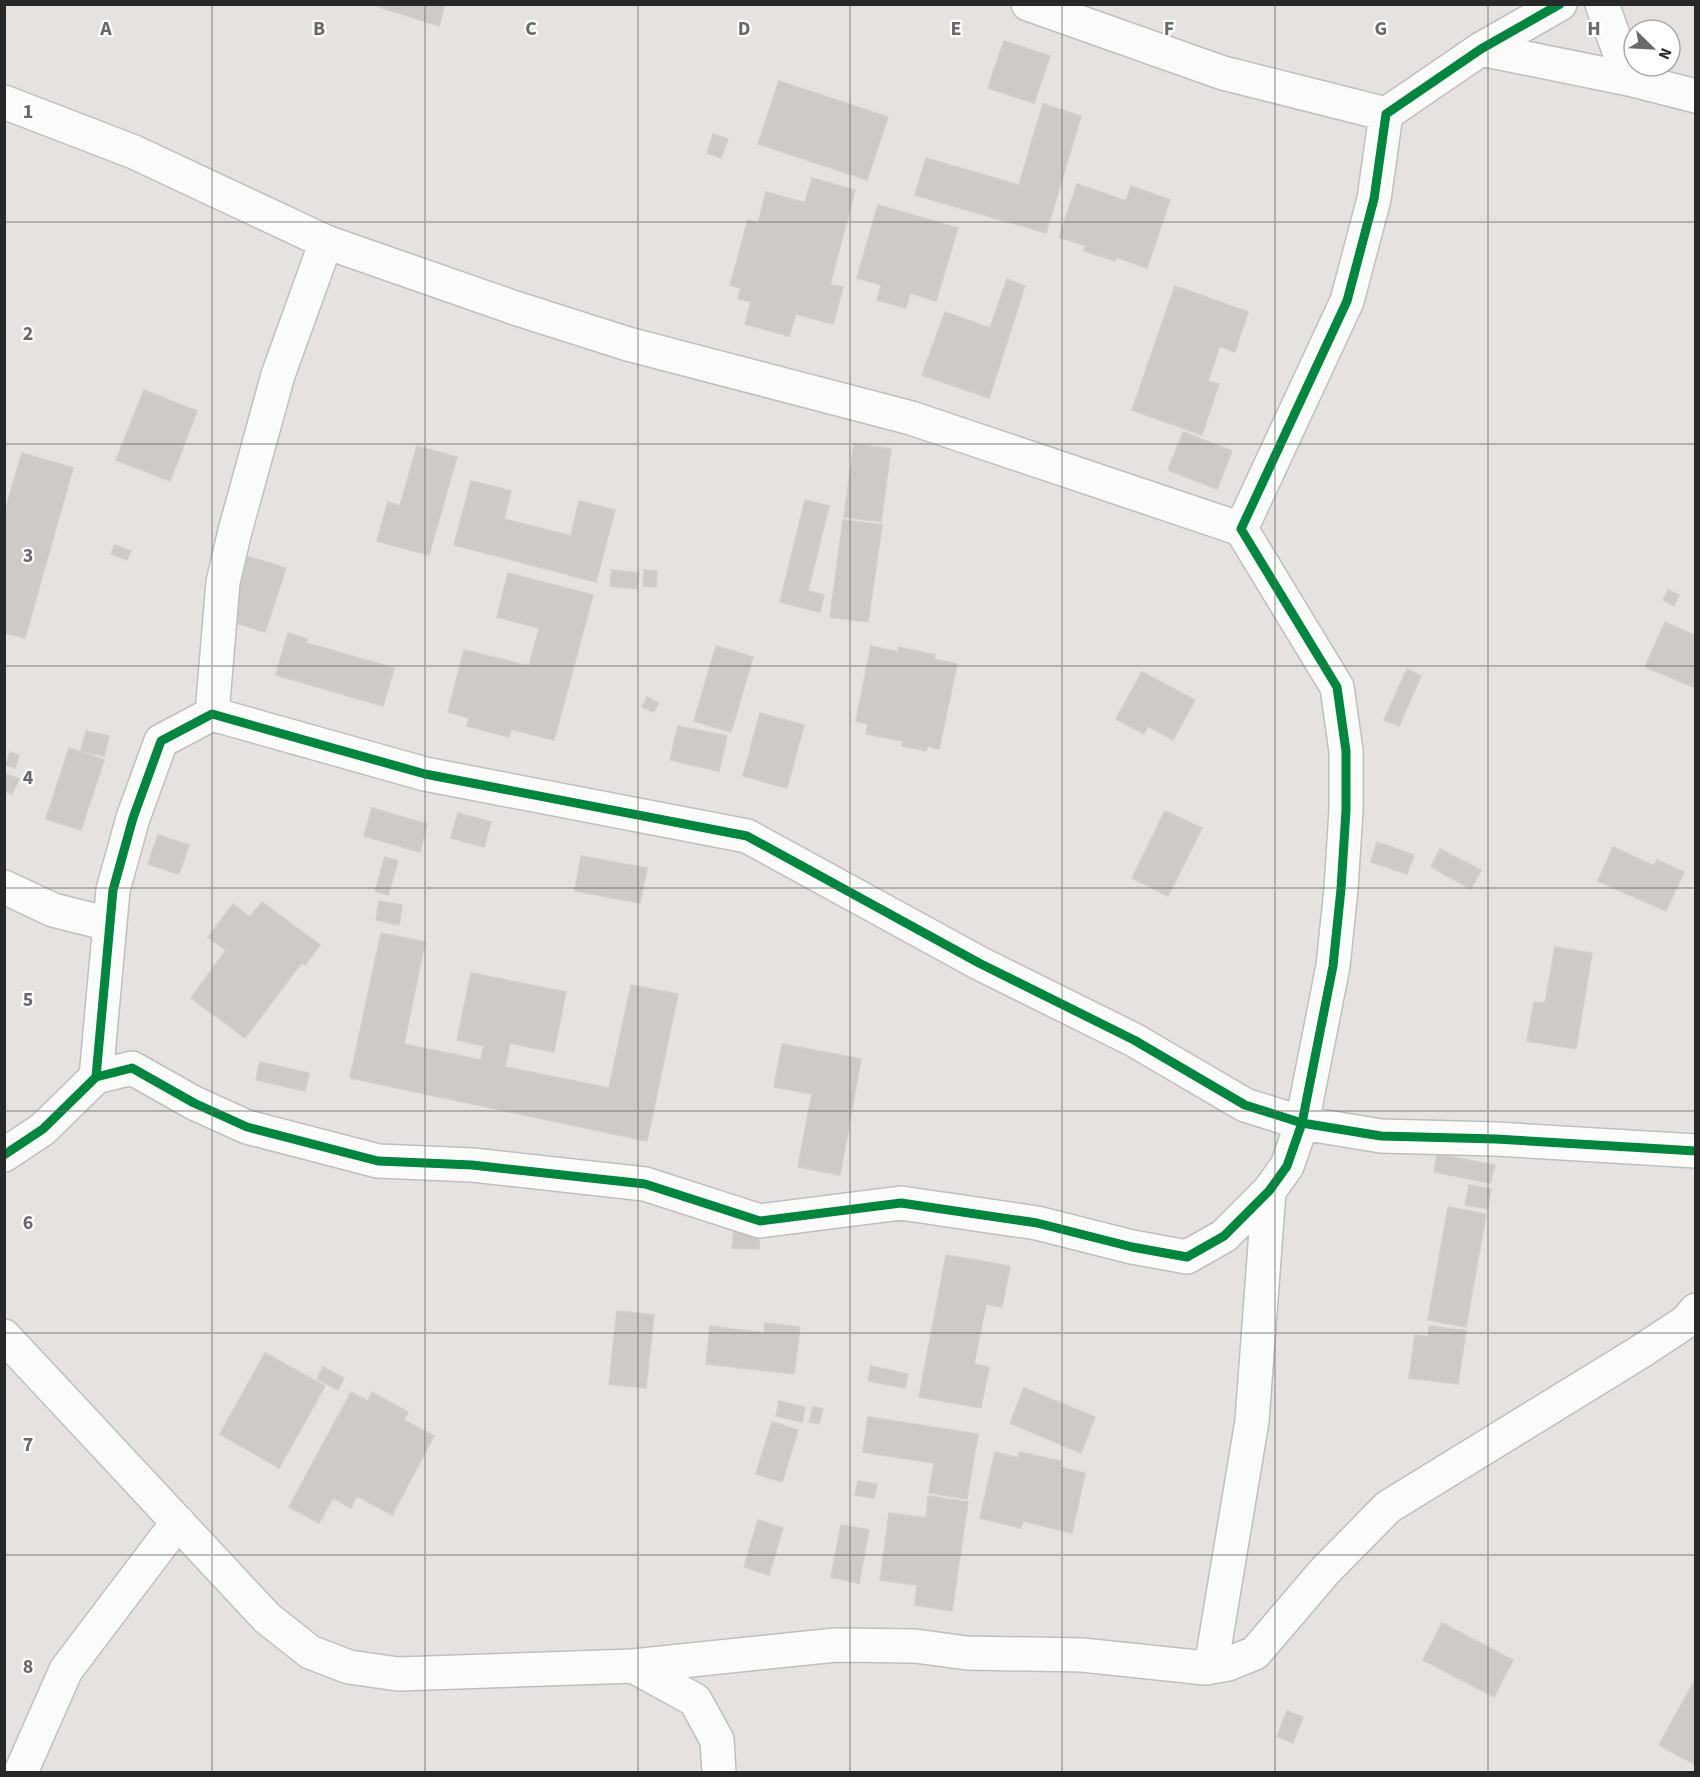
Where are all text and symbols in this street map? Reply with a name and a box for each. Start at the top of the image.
text: A [99,15,112,43]
text: B [313,15,325,43]
text: C [525,15,537,43]
text: D [738,15,750,43]
text: E [951,15,961,43]
text: F [1164,15,1174,43]
text: G [1375,15,1387,43]
text: H [1587,15,1601,43]
north arrow [1622,18,1682,78]
text: N [1653,44,1677,63]
text: 1 [23,98,33,126]
text: 2 [23,320,33,348]
text: 3 [23,542,33,570]
text: 4 [23,764,34,792]
text: 5 [23,986,33,1014]
text: 6 [23,1209,33,1237]
text: 7 [23,1431,33,1459]
text: 8 [23,1653,33,1681]

